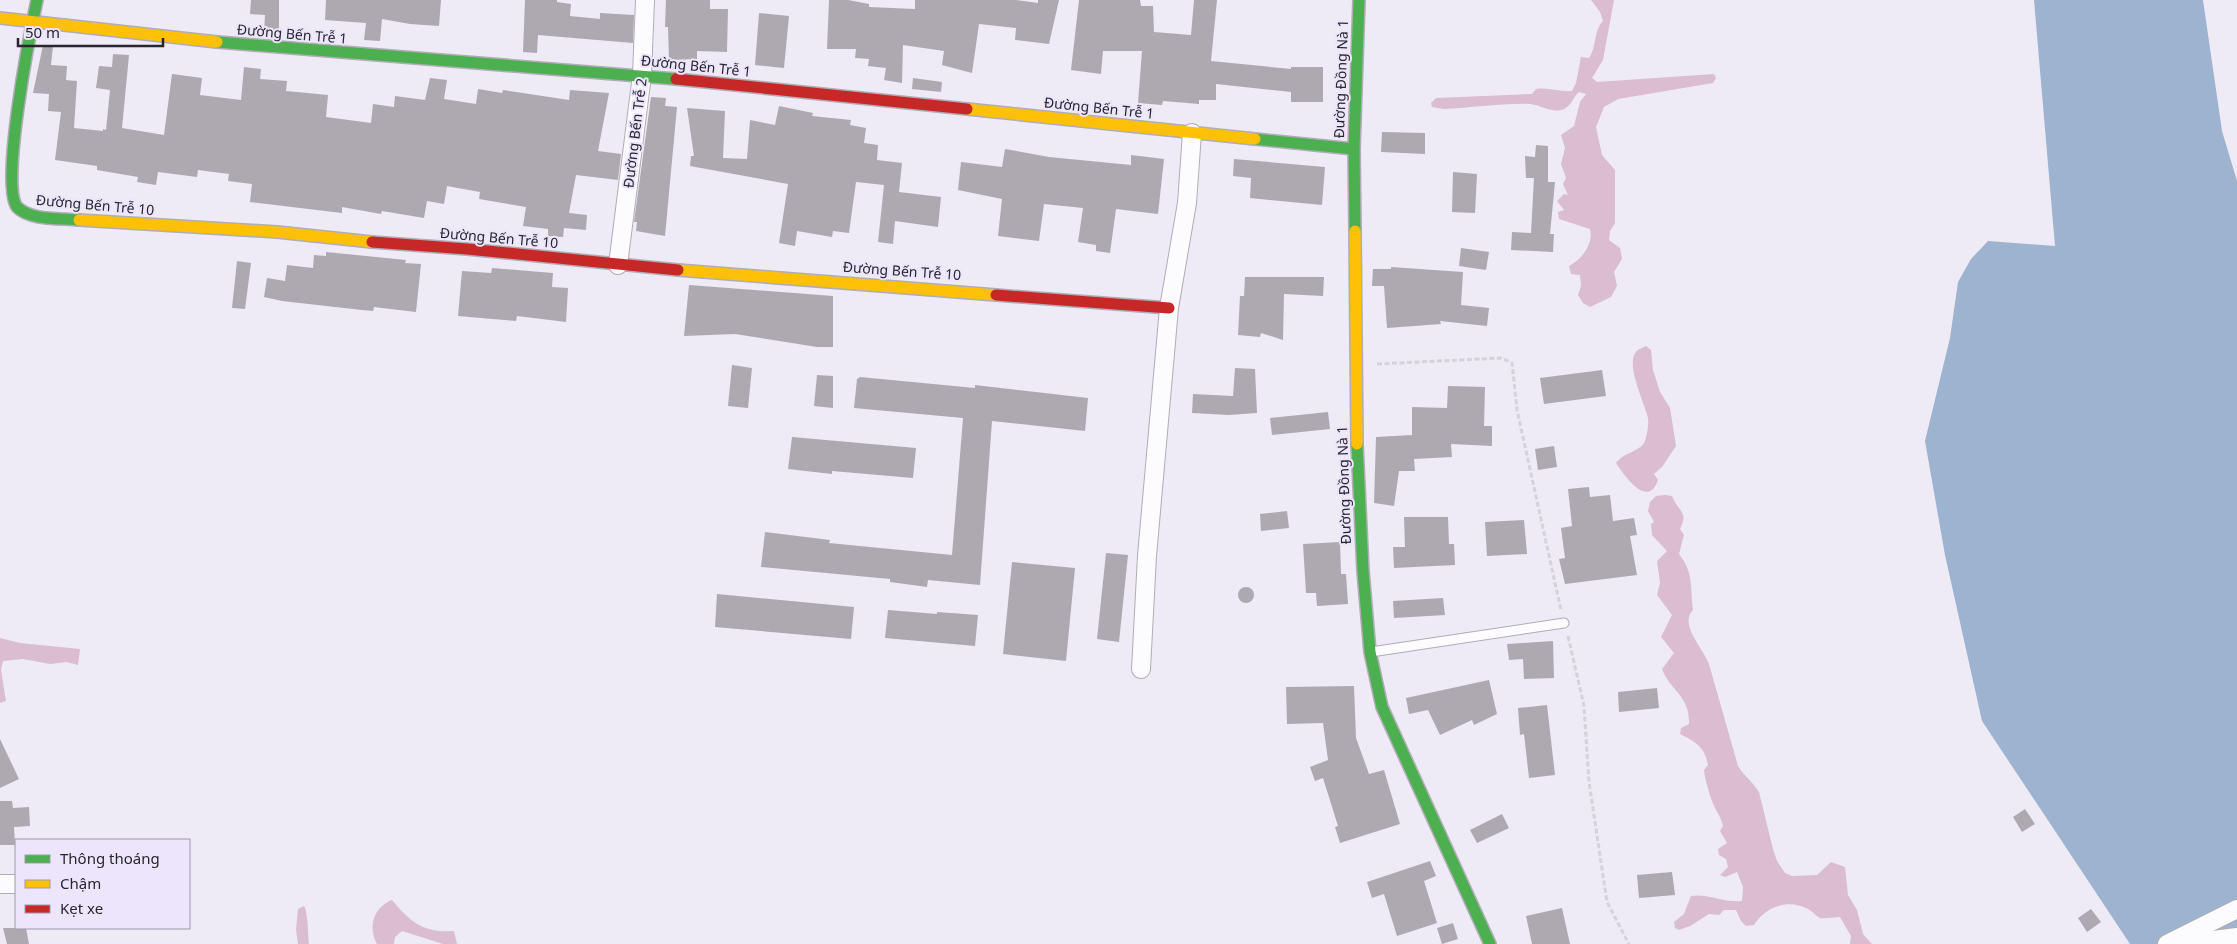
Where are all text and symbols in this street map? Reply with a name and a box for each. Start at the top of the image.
scale bar [18,15,162,47]
street label: Đường Bến Trễ 1 [236,19,348,48]
street label: Đường Đồng Nà 1 [1329,19,1352,139]
text: 50 m [25,22,60,42]
street label: Đường Bến Trễ 1 [640,50,752,81]
street label: Đường Bến Trễ 2 [618,77,651,189]
street label: Đường Bến Trễ 1 [1043,92,1155,123]
street label: Đường Bến Trễ 10 [35,190,155,219]
street label: Đường Bến Trễ 10 [439,223,559,252]
street label: Đường Bến Trễ 10 [842,257,962,284]
street label: Đường Đồng Nà 1 [1332,425,1355,545]
legend [15,839,190,929]
text: Thông thoáng [60,848,160,868]
text: Chậm [60,873,101,893]
text: Kẹt xe [60,898,103,918]

